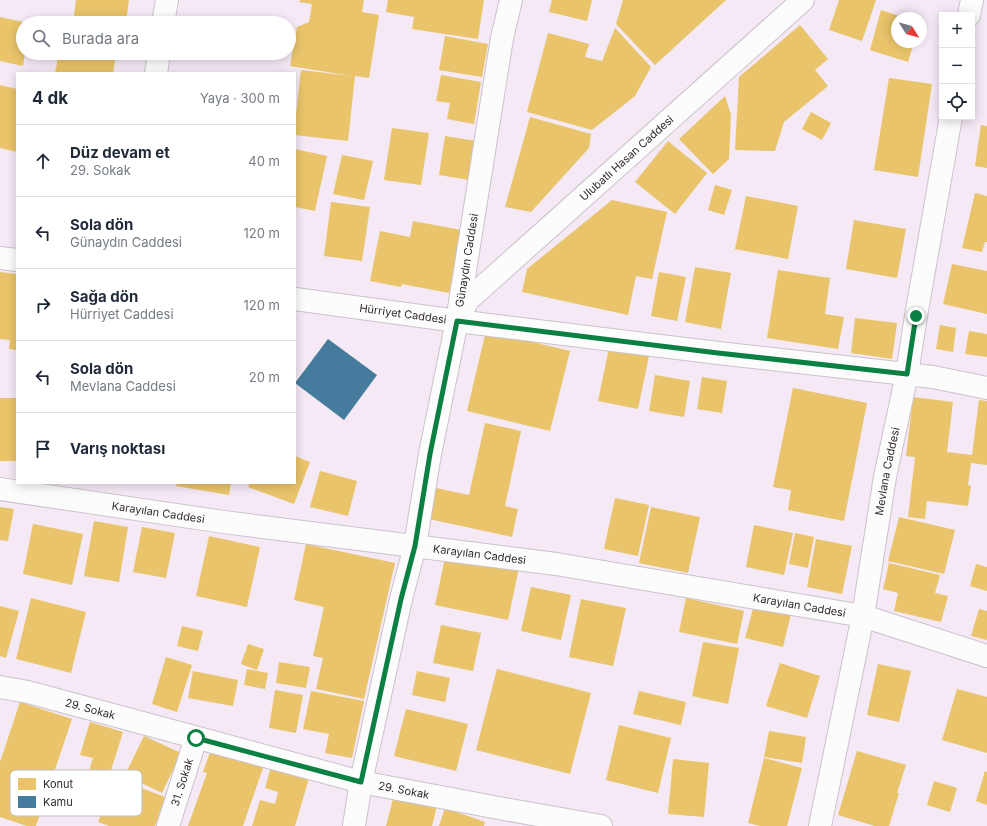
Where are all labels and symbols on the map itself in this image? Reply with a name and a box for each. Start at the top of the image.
north arrow [891,12,927,48]
street label: Ulubatlı Hasan Caddesi [577,112,676,204]
street label: Günaydın Caddesi [452,212,481,308]
street label: Hürriyet Caddesi [359,301,447,327]
route end [907,307,925,325]
street label: Mevlana Caddesi [872,426,902,517]
street label: Karayılan Caddesi [111,499,206,526]
street label: Karayılan Caddesi [432,542,527,567]
street label: Karayılan Caddesi [752,591,847,620]
street label: 29. Sokak [64,695,117,722]
route start [187,729,205,747]
street label: 31. Sokak [168,756,196,808]
legend [10,770,142,816]
text: Konut [43,777,74,791]
street label: 29. Sokak [377,778,430,802]
text: Kamu [43,795,73,809]

